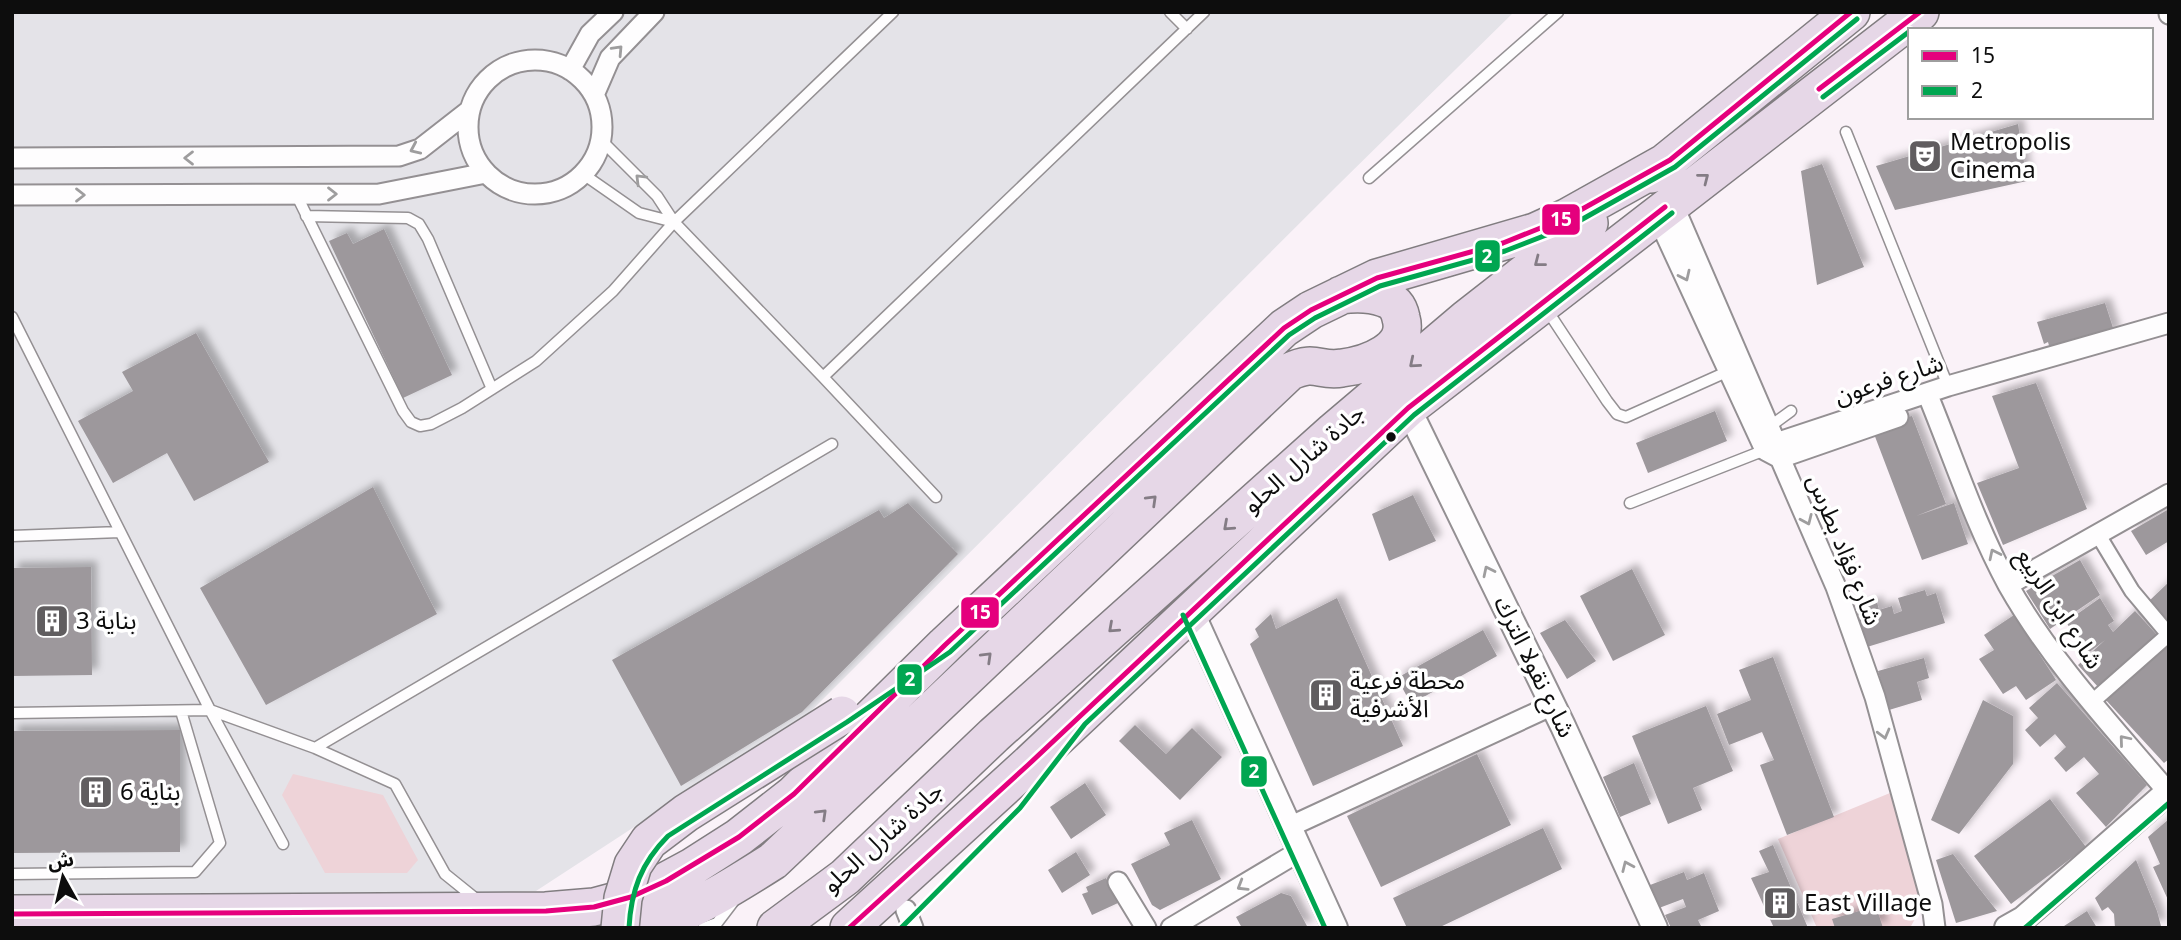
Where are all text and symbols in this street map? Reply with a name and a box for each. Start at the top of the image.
legend [1908,28,2153,119]
text: 15 [1971,34,1995,78]
one-way arrow [610,45,623,58]
text: 2 [1971,69,1983,113]
place label: Metropolis Cinema [1950,117,2071,196]
theatre icon: Metropolis Cinema [1906,137,1944,175]
one-way arrow [410,141,422,155]
one-way arrow [183,150,193,166]
one-way arrow [1696,173,1709,186]
one-way arrow [636,175,648,187]
one-way arrow [328,186,338,202]
one-way arrow [76,187,86,203]
text: 15 [1550,200,1572,240]
line badge: 15 [1541,203,1581,236]
text: 2 [1482,237,1493,277]
line badge: 2 [1474,239,1501,273]
one-way arrow [1534,254,1546,267]
one-way arrow [1677,269,1691,281]
street label: شارع فرعون [1828,338,1950,422]
one-way arrow [1410,355,1423,367]
street label: جادة شارل الحلو [1230,390,1378,528]
unlabelled marker [1384,430,1398,444]
street label: شارع فؤاد بطرس [1790,466,1898,634]
one-way arrow [1144,496,1157,509]
one-way arrow [1799,513,1813,525]
one-way arrow [1223,517,1236,530]
street label: شارع ابن الربيع [2000,537,2118,681]
one-way arrow [1988,549,2002,561]
one-way arrow [1483,566,1497,578]
street label: شارع نقولا الترك [1477,587,1591,747]
text: 15 [969,593,991,633]
place label: بناية 3 [76,596,137,647]
line badge: 15 [960,596,1000,629]
building icon: بناية 3 [33,602,71,640]
one-way arrow [1109,620,1122,632]
one-way arrow [979,653,992,665]
place label: محطة فرعية الأشرفية [1350,656,1465,735]
text: 2 [905,660,916,700]
line badge: 2 [896,663,923,696]
building icon: محطة فرعية الأشرفية [1307,676,1345,714]
one-way arrow [1876,728,1890,740]
one-way arrow [2120,735,2132,748]
text: 2 [1249,752,1260,792]
line badge: 2 [1240,755,1268,788]
place label: بناية 6 [120,767,181,818]
street label: جادة شارل الحلو [810,768,956,908]
building icon: بناية 6 [77,773,115,811]
one-way arrow [814,809,827,822]
text: ش [45,840,76,883]
north arrow [28,842,98,912]
one-way arrow [1621,861,1635,873]
one-way arrow [1236,877,1249,890]
place label: East Village [1804,878,1932,929]
building icon: East Village [1761,884,1799,922]

